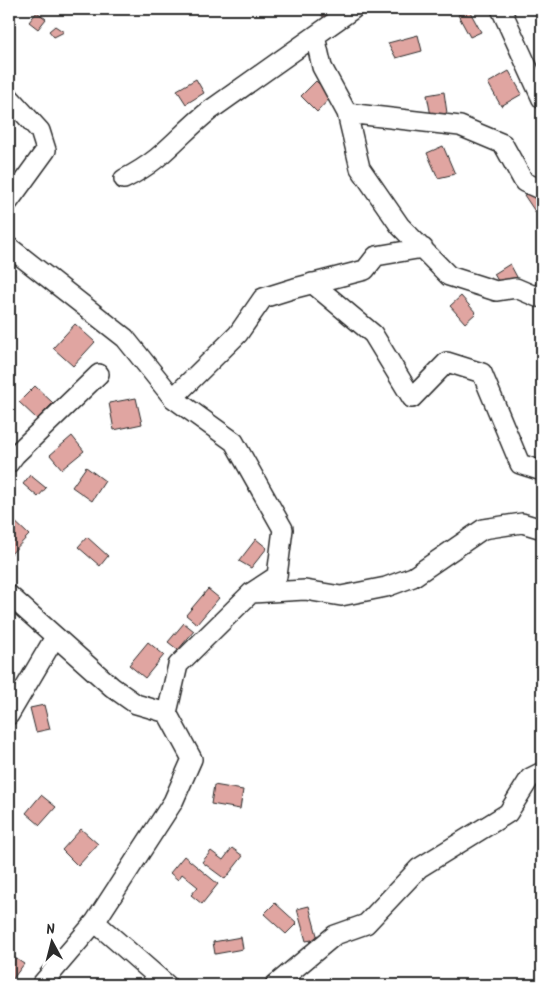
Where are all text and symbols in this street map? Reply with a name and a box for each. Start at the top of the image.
north arrow [28,916,78,966]
text: N [45,919,56,942]

